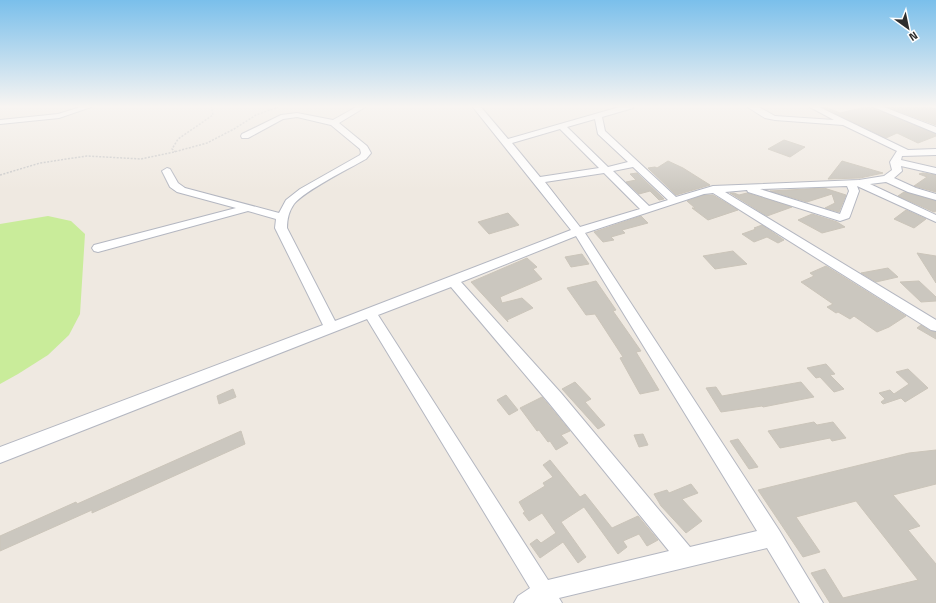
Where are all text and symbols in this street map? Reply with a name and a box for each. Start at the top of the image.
north arrow [888,8,928,48]
text: N [906,28,921,45]

